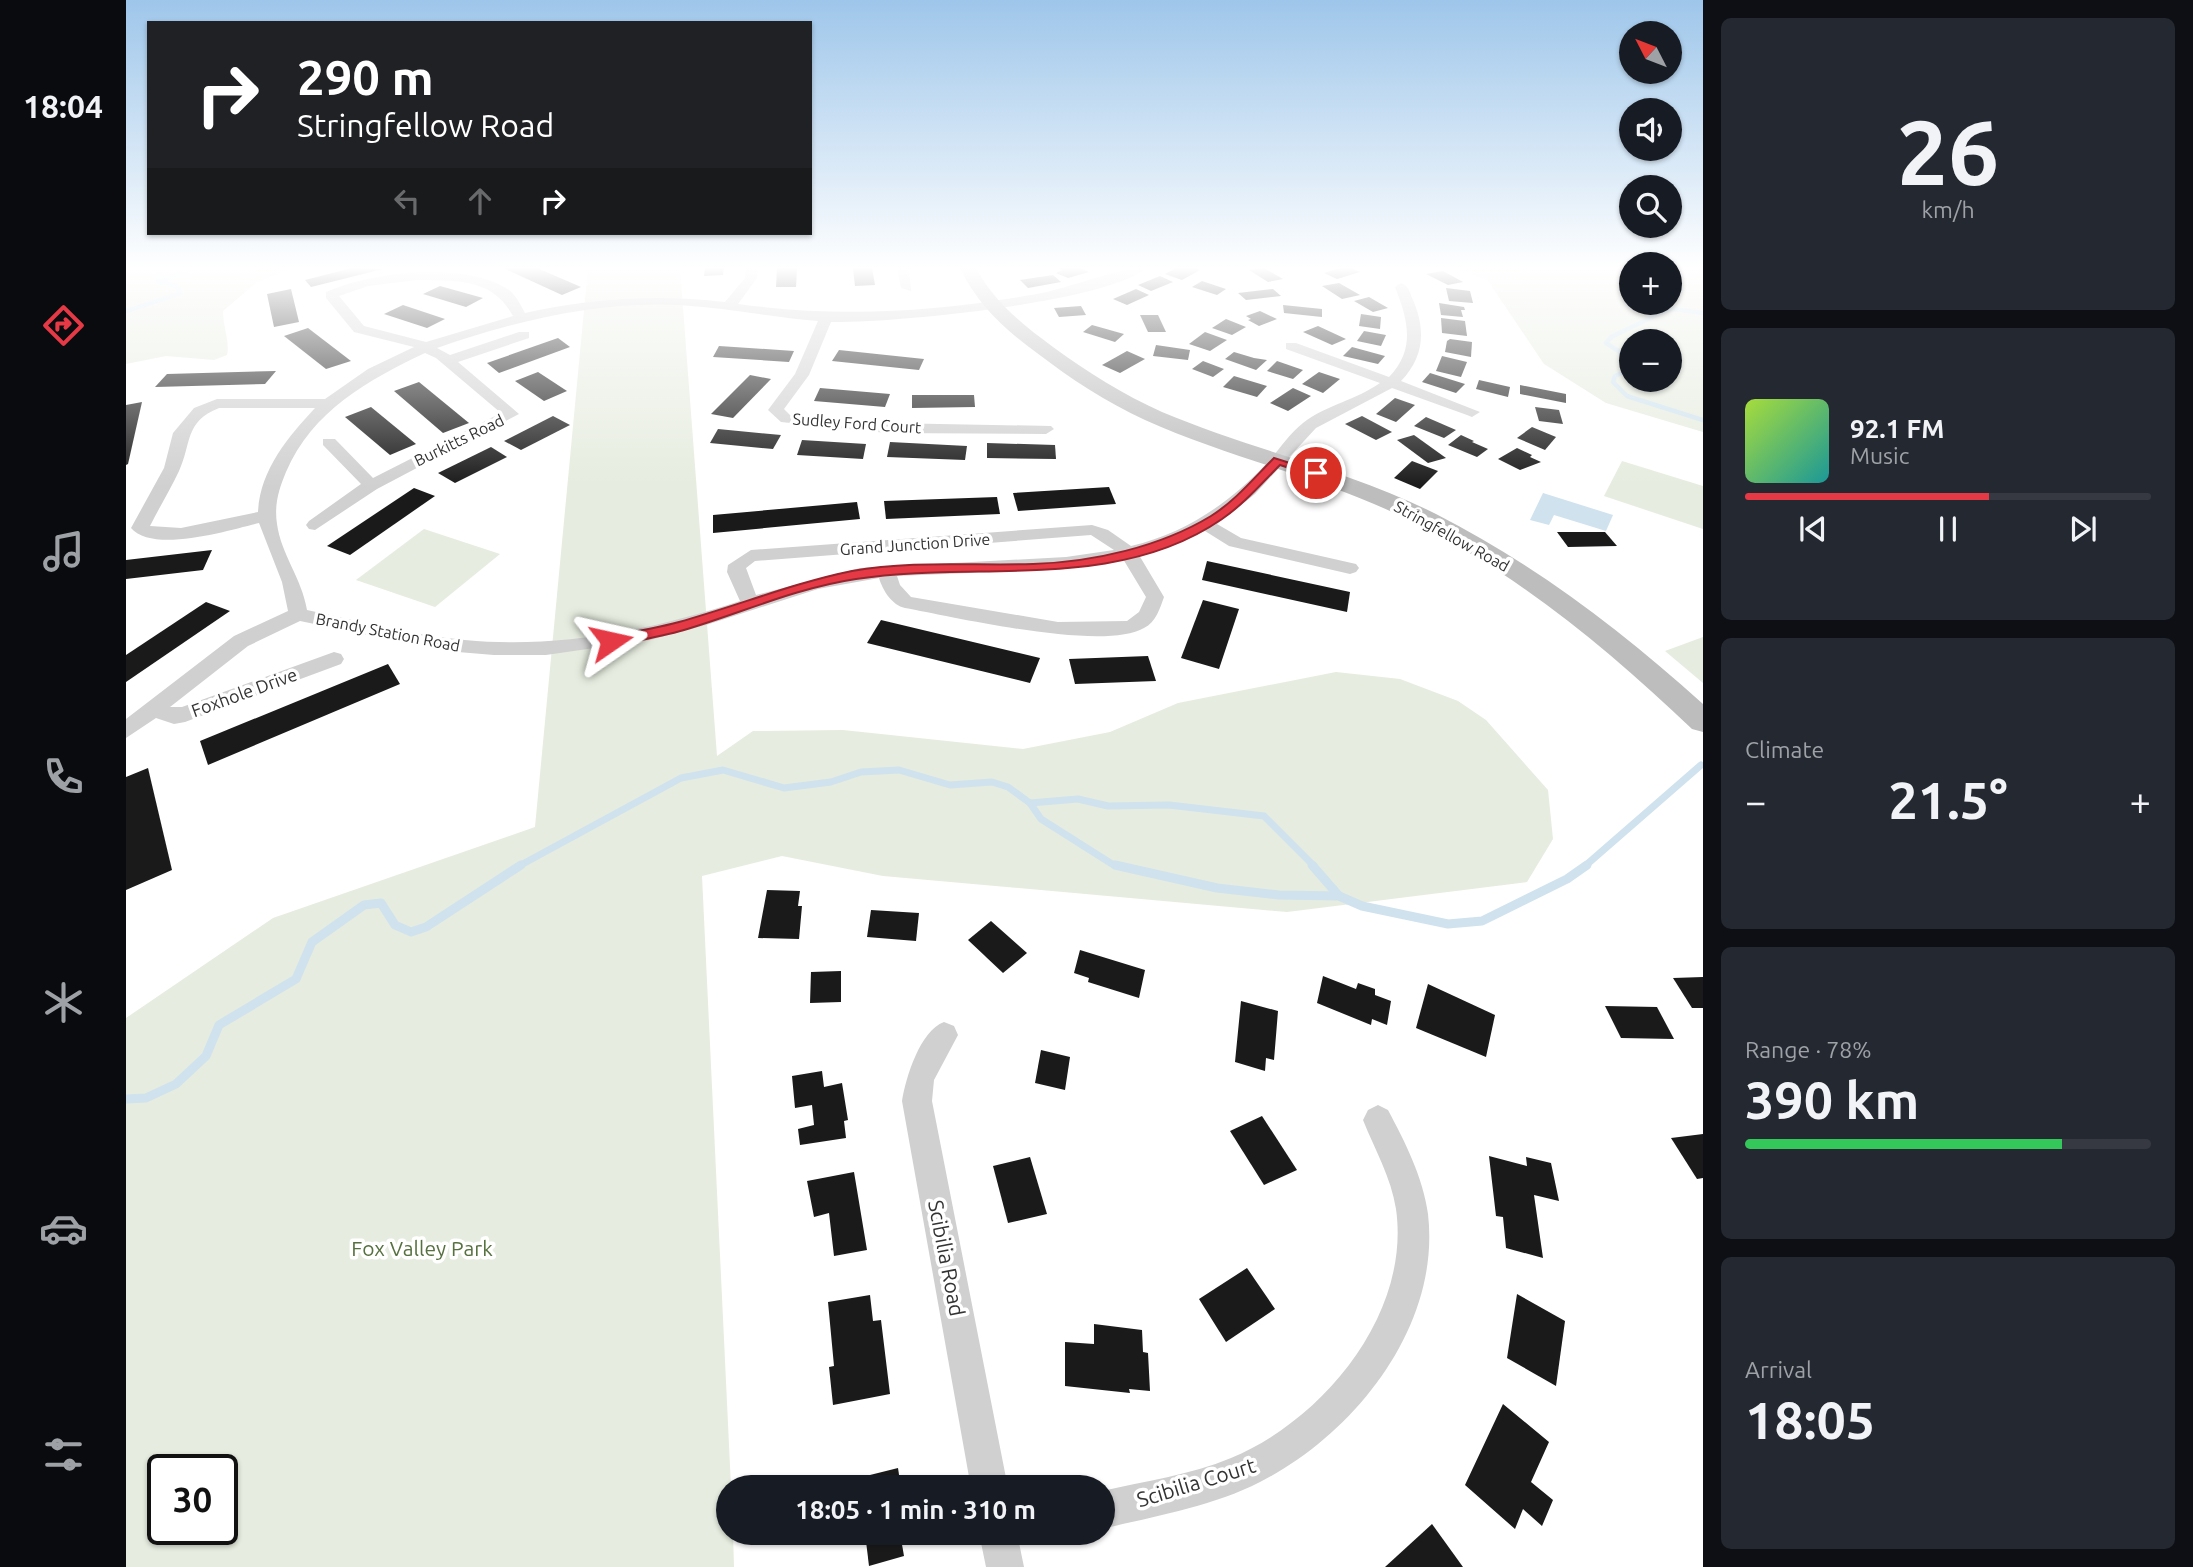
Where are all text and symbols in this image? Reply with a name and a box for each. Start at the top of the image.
north arrow [1619,21,1682,84]
map controls [1619,21,1682,392]
icon: right [182,49,273,140]
text: 290 m [297,49,434,104]
text: 18:04 [23,88,103,124]
button: sound [1619,98,1682,161]
text: 26 [1897,100,1999,202]
text: Stringfellow Road [297,107,554,143]
button: search [1619,175,1682,238]
icon: left [388,182,426,220]
icon: ahead [461,182,499,220]
icon: right [534,182,572,220]
text: km/h [1921,197,1975,222]
button: + [1619,252,1682,315]
icon: directions [39,301,88,350]
button: − [1619,329,1682,392]
street label: Sudley Ford Court [792,410,923,437]
street label: Burkitts Road [411,411,507,469]
text: 92.1 FM [1850,414,1944,443]
pin [1286,443,1346,503]
text: Music [1850,443,1909,468]
icon: arrive [1297,454,1335,492]
street label: Stringfellow Road [1391,497,1513,575]
icon: previous [1794,510,1832,548]
icon: pause [1929,510,1967,548]
icon: next [2064,510,2102,548]
icon: music [39,527,88,576]
street label: Grand Junction Drive [839,530,991,558]
position arrow [574,604,648,678]
street label: Brandy Station Road [314,609,462,655]
street label: Foxhole Drive [188,664,300,720]
text: Climate [1745,737,1824,762]
icon: phone [39,752,88,801]
text: 21.5° [1888,771,2008,829]
text: − [1745,780,1766,822]
text: + [2130,780,2151,822]
icon: climate [39,978,88,1027]
text: Range · 78% [1745,1037,1872,1062]
text: 390 km [1745,1071,1919,1129]
street label: Scibilia Road [924,1198,970,1318]
icon: car [39,1204,88,1253]
park label: Fox Valley Park [351,1236,493,1260]
text: Arrival [1745,1357,1812,1382]
text: 18:05 [1745,1391,1875,1449]
icon: filters [39,1430,88,1479]
street label: Scibilia Court [1134,1453,1258,1511]
speed limit sign: 30 [147,1454,238,1545]
text: 18:05 · 1 min · 310 m [795,1495,1036,1524]

